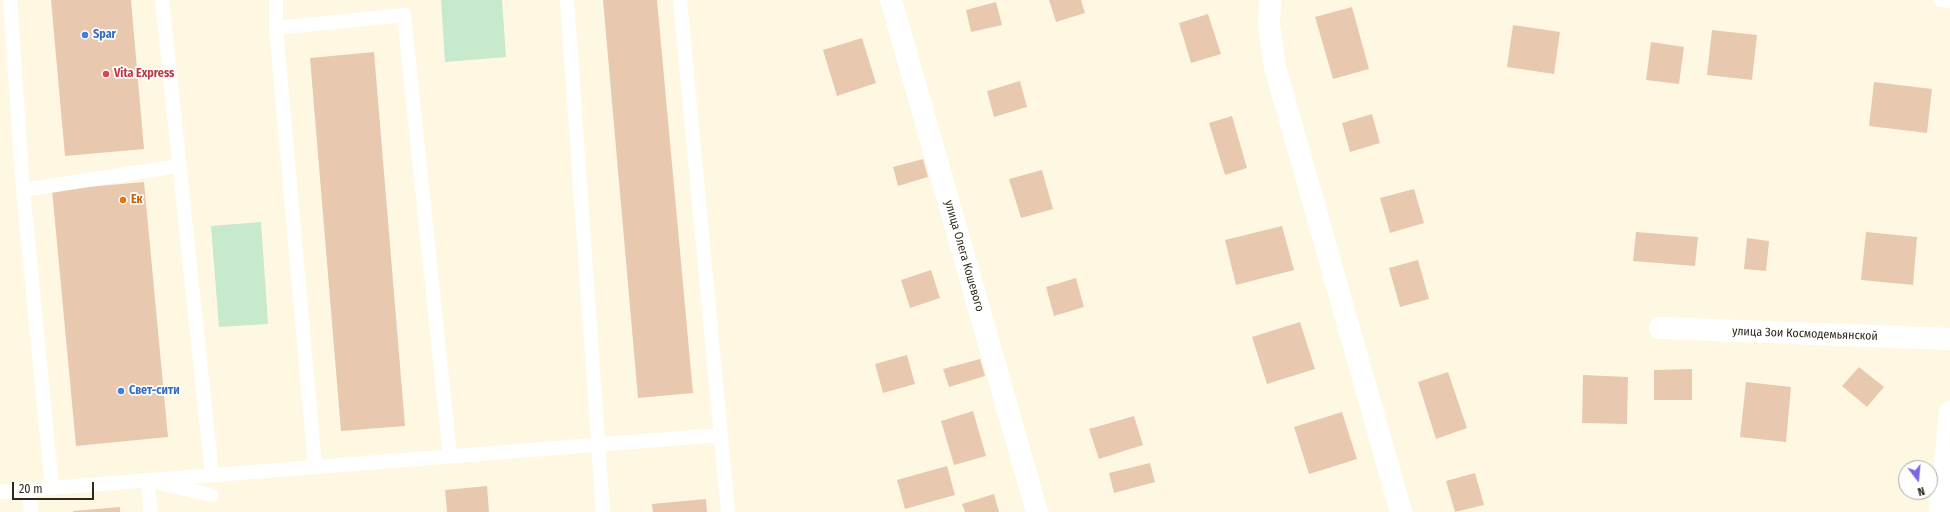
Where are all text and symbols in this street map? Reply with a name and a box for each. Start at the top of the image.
place label: Spar [93,28,116,42]
marker: Spar [80,30,90,40]
place label: Vita Express [114,67,174,81]
marker: Vita Express [101,69,111,79]
place label: Ек [131,193,143,207]
marker: Ек [118,195,128,205]
street label: улица Олега Кошевого [941,199,987,313]
street label: улица Зои Космодемьянской [1732,324,1878,344]
place label: Свет-сити [129,384,180,398]
marker: Свет-сити [116,386,126,396]
north arrow [1898,460,1938,500]
scale bar [14,474,96,500]
text: 20 m [19,482,43,496]
text: N [1916,484,1926,498]

